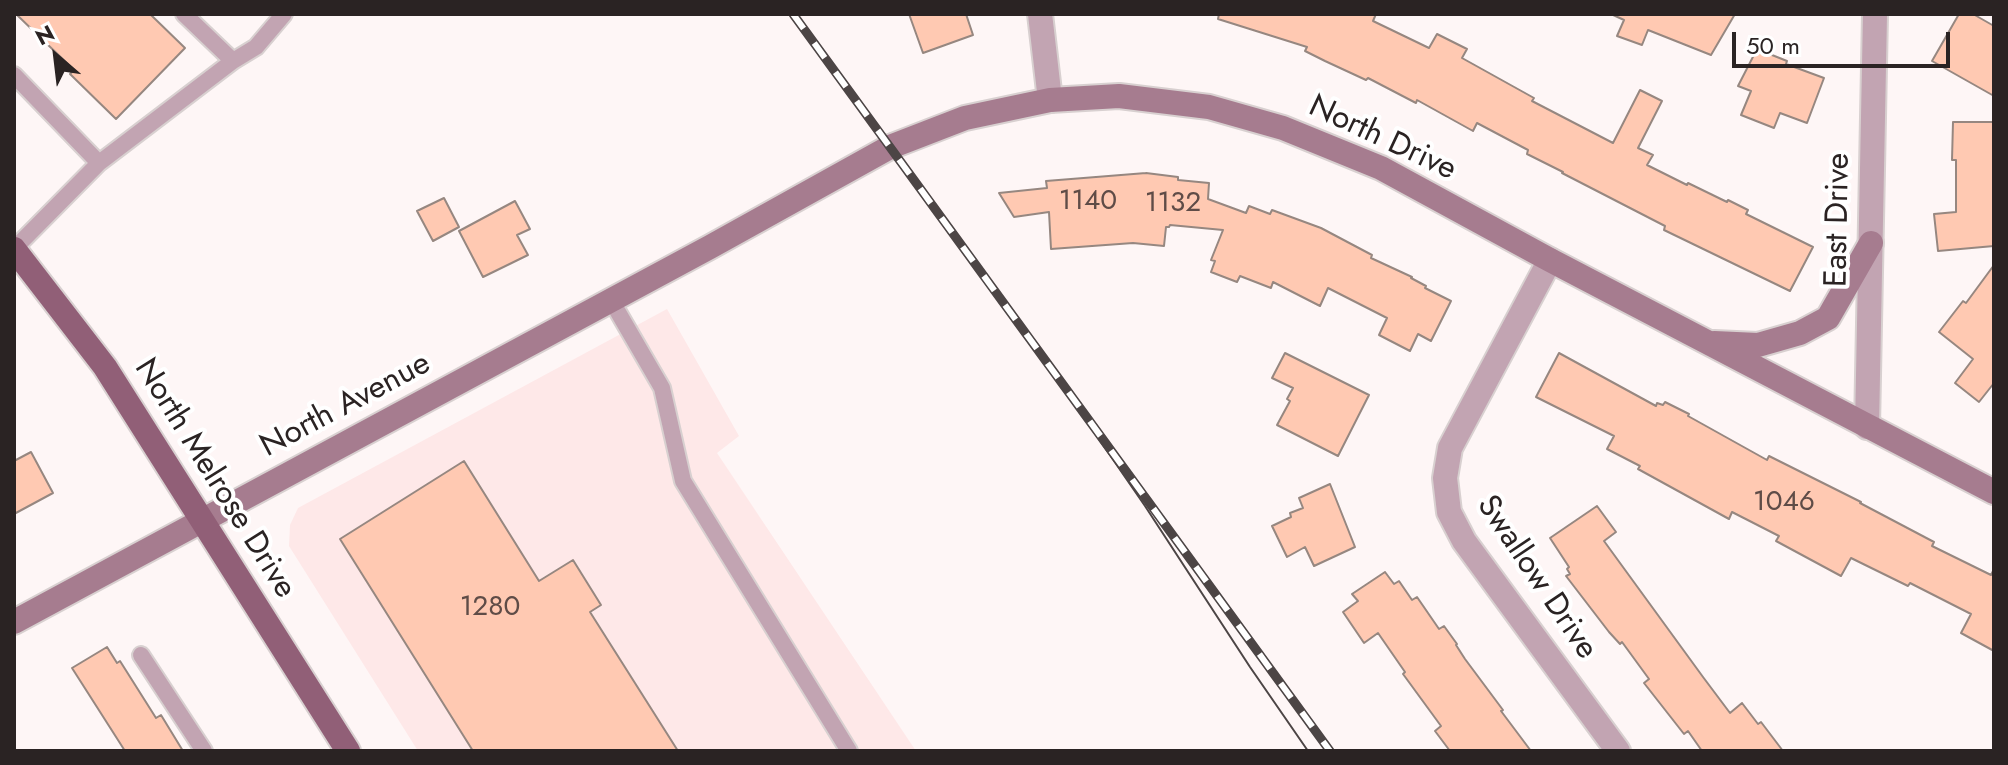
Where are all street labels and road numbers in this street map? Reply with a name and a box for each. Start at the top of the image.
street label: North Drive [1302,88,1462,190]
street label: East Drive [1819,153,1859,287]
street label: North Avenue [254,345,438,467]
street label: North Melrose Drive [125,352,303,606]
street label: Swallow Drive [1467,489,1605,667]

